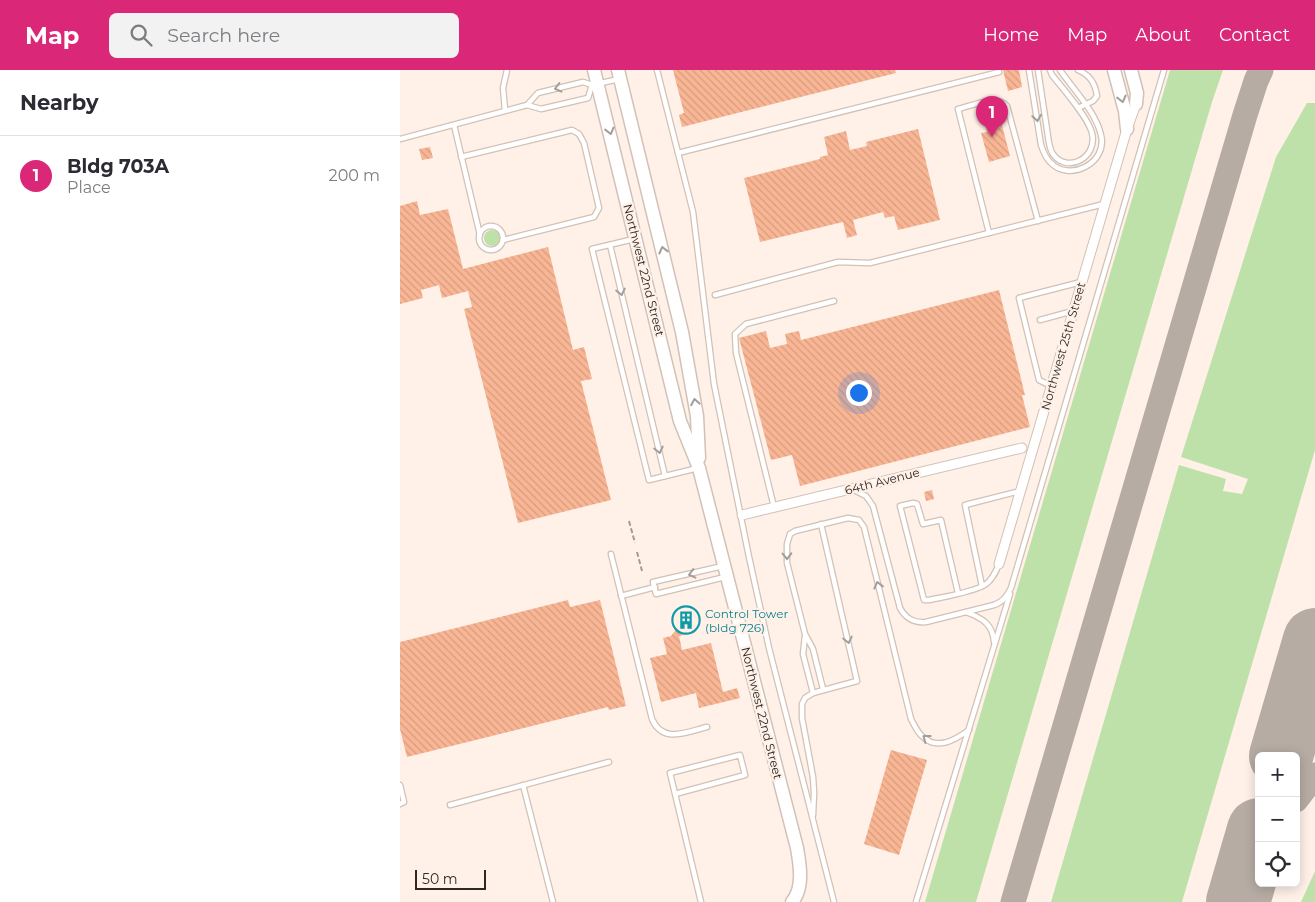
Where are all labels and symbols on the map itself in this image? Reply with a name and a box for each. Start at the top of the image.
one-way arrow [553,82,562,93]
one-way arrow [1116,95,1127,104]
pin: 1 [976,96,1008,137]
one-way arrow [1031,115,1042,123]
one-way arrow [604,127,615,136]
street label: Northwest 22nd Street [620,202,668,338]
one-way arrow [658,245,669,254]
street label: Northwest 25th Street [1038,280,1089,412]
one-way arrow [615,288,626,297]
your location [846,380,872,406]
one-way arrow [690,398,700,406]
one-way arrow [653,446,664,455]
street label: 64th Avenue [843,464,921,498]
one-way arrow [782,553,792,561]
one-way arrow [688,568,697,579]
one-way arrow [873,580,884,589]
building icon: Control Tower (bldg 726) [671,605,701,635]
place label: Control Tower (bldg 726) [705,606,788,635]
one-way arrow [842,636,853,645]
street label: Northwest 22nd Street [738,645,786,781]
one-way arrow [922,735,931,744]
scale bar [415,867,486,890]

